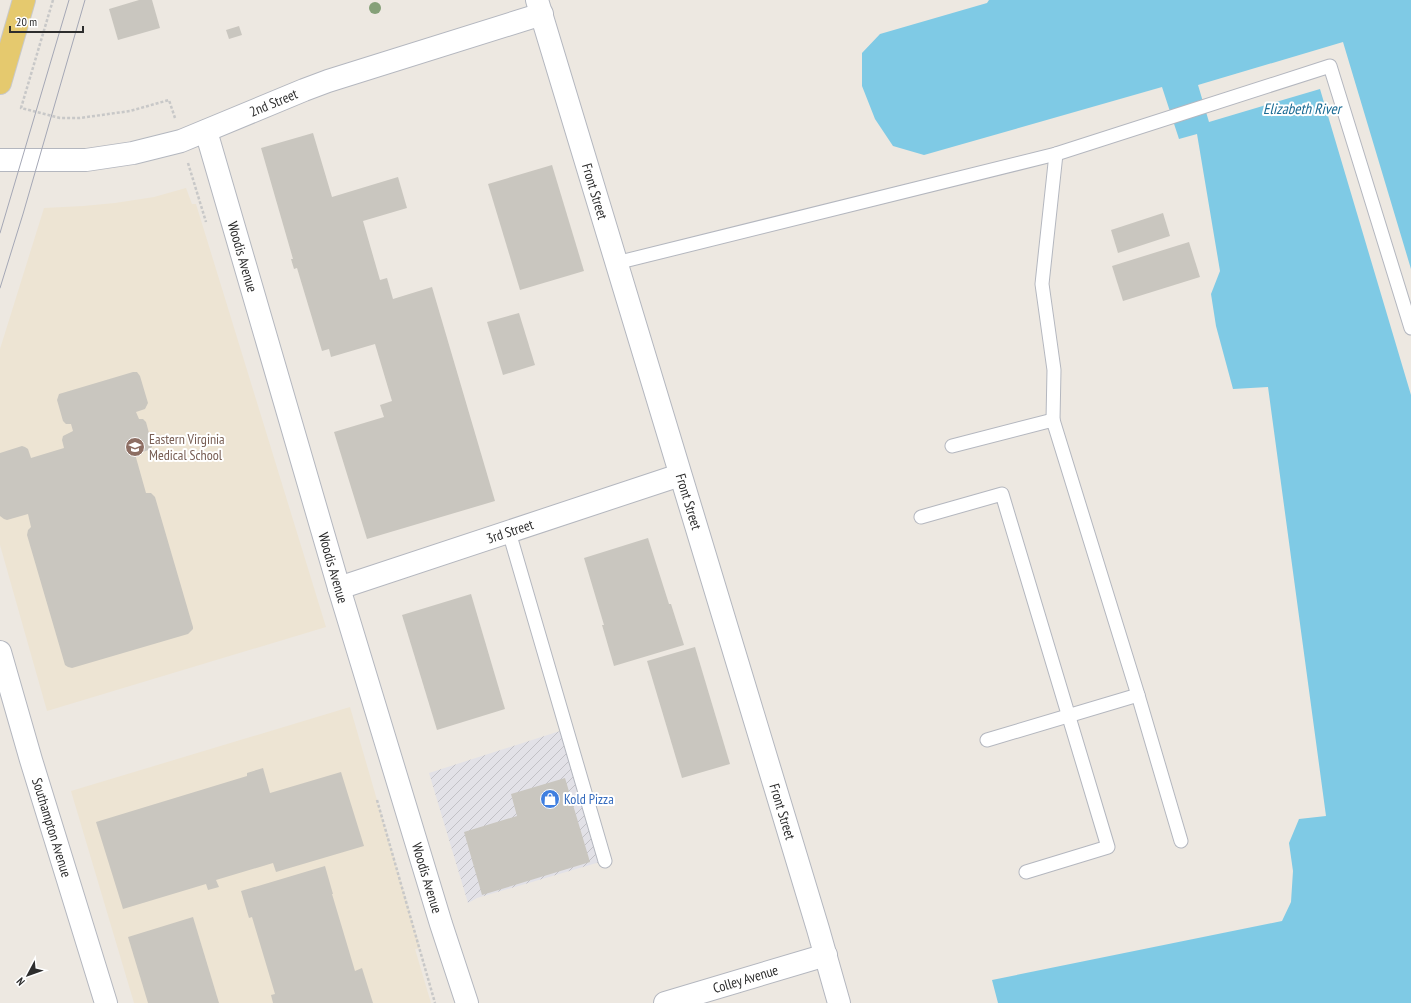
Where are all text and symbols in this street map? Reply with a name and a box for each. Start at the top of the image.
scale bar [10,8,83,34]
text: 20 m [16,14,37,29]
street label: 2nd Street [247,85,300,121]
water label: Elizabeth River [1263,99,1343,118]
street label: Front Street [578,161,612,222]
street label: Woodis Avenue [224,219,261,295]
place label: Eastern Virginia Medical School [149,430,225,464]
school or university icon: Eastern Virginia Medical School [124,436,146,458]
street label: Front Street [672,471,706,532]
street label: 3rd Street [484,515,536,548]
street label: Woodis Avenue [314,530,352,606]
street label: Southampton Avenue [28,776,76,880]
street label: Front Street [766,781,800,842]
shop icon: Kold Pizza [539,788,561,810]
place label: Kold Pizza [564,790,614,808]
street label: Woodis Avenue [408,840,446,916]
north arrow [8,955,48,995]
street label: Colley Avenue [711,961,780,997]
text: N [13,975,28,988]

